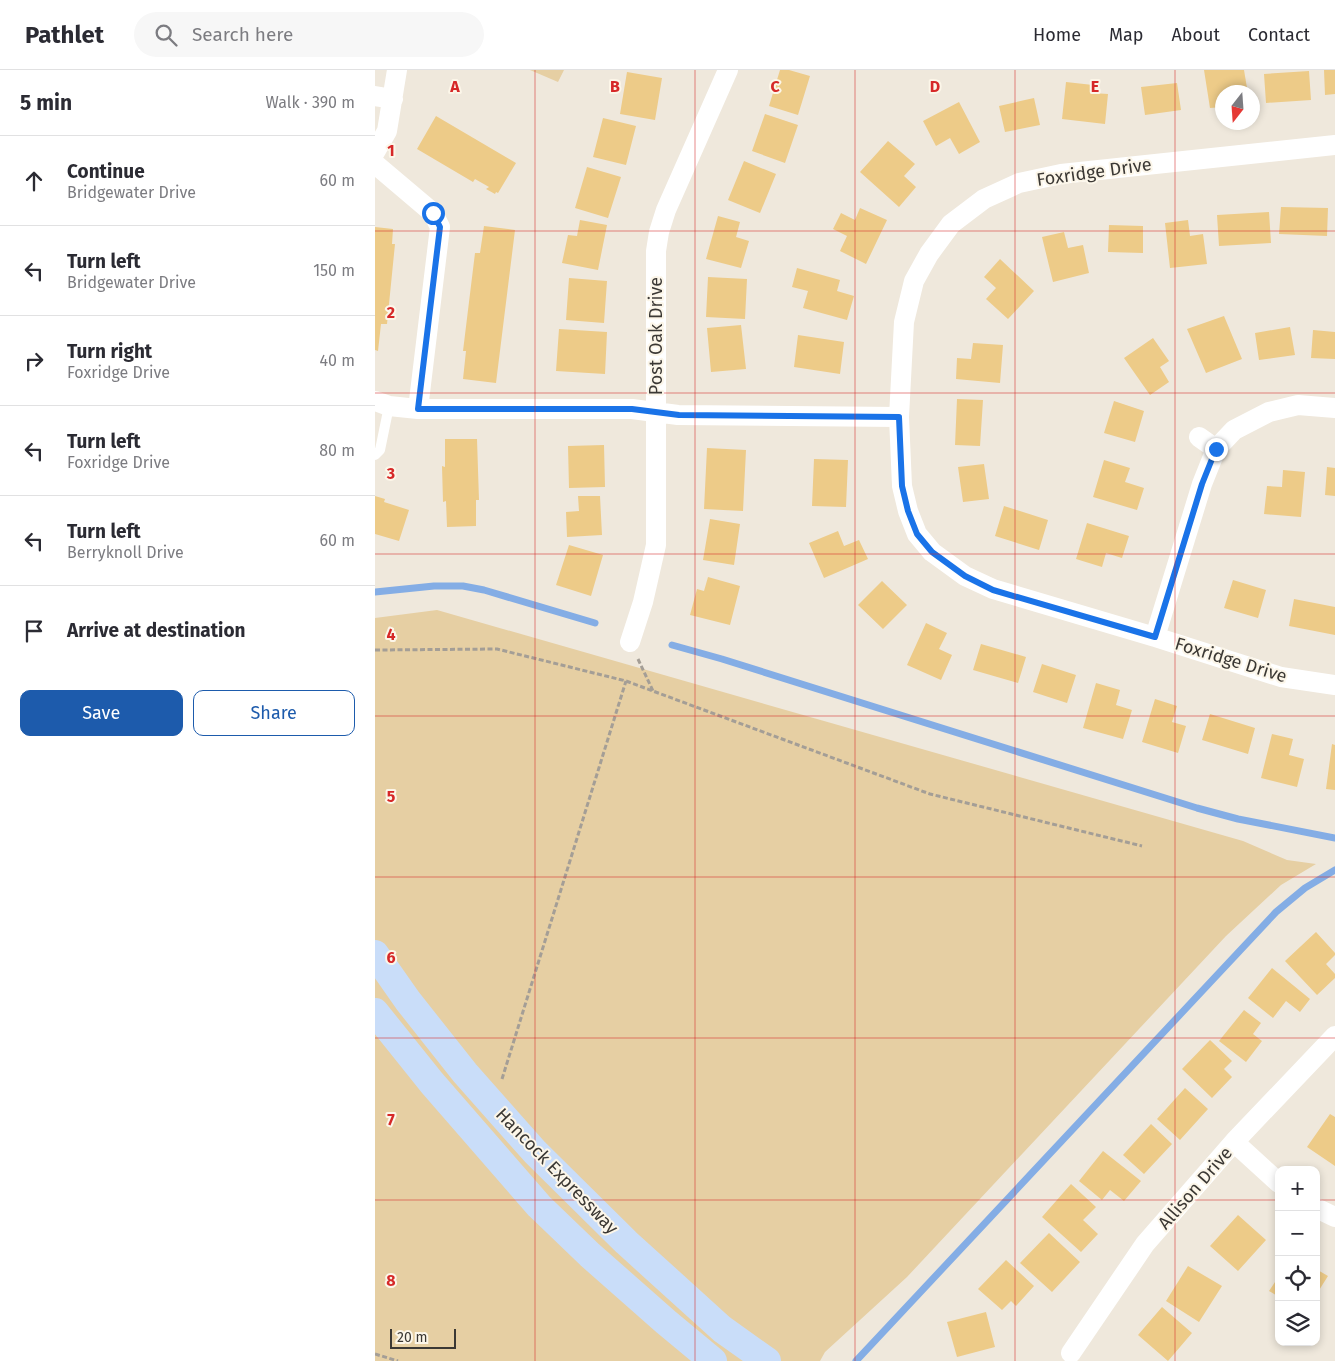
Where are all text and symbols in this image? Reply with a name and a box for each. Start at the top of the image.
search box [134,12,484,57]
text: Pathlet [25,21,104,49]
icon: search [152,21,180,49]
text: Search here [192,23,293,46]
text: Home [1033,24,1081,46]
text: Map [1109,24,1143,46]
text: About [1171,24,1220,46]
text: Contact [1248,24,1310,46]
text: A [449,77,460,96]
text: B [610,77,620,96]
text: C [770,77,780,96]
text: D [930,77,940,96]
text: E [1091,77,1099,96]
north arrow [1215,85,1260,130]
text: 5 min [20,90,72,116]
text: Walk · 390 m [265,93,355,112]
text: 1 [387,141,395,160]
street label: Foxridge Drive [1035,153,1153,191]
text: Continue [67,160,145,183]
icon: ahead [20,167,48,195]
text: 60 m [320,171,355,190]
text: Bridgewater Drive [67,183,196,202]
route start [422,202,445,225]
text: Turn left [67,250,141,273]
icon: left [20,257,48,285]
text: 150 m [313,261,355,280]
text: Bridgewater Drive [67,273,196,292]
street label: Post Oak Drive [645,277,667,395]
text: 2 [387,303,395,322]
text: Turn right [67,340,152,363]
icon: right [20,347,48,375]
text: 40 m [320,351,355,370]
text: Foxridge Drive [67,363,170,382]
text: Turn left [67,430,141,453]
icon: left [20,437,48,465]
route end [1205,438,1228,461]
text: 80 m [319,441,355,460]
text: Foxridge Drive [67,453,170,472]
text: 3 [386,464,395,483]
text: Turn left [67,520,141,543]
icon: left [20,527,48,555]
text: 60 m [320,531,355,550]
text: Berryknoll Drive [67,543,184,562]
icon: arrive [20,617,48,645]
text: Arrive at destination [67,619,246,642]
text: 4 [386,625,396,644]
street label: Foxridge Drive [1172,633,1290,687]
button: Save [20,690,183,736]
button: Share [193,690,355,736]
text: 5 [387,787,396,806]
text: 6 [386,948,396,967]
street label: Hancock Expressway [491,1103,623,1239]
text: 7 [387,1110,395,1129]
street label: Allison Drive [1153,1142,1237,1234]
map controls [1275,1166,1320,1346]
button: + [1275,1166,1320,1211]
button: − [1275,1211,1320,1256]
button: locate [1275,1256,1320,1301]
text: 8 [386,1271,396,1290]
button: layers [1275,1301,1320,1346]
scale bar [390,1326,456,1349]
text: 20 m [397,1329,427,1346]

